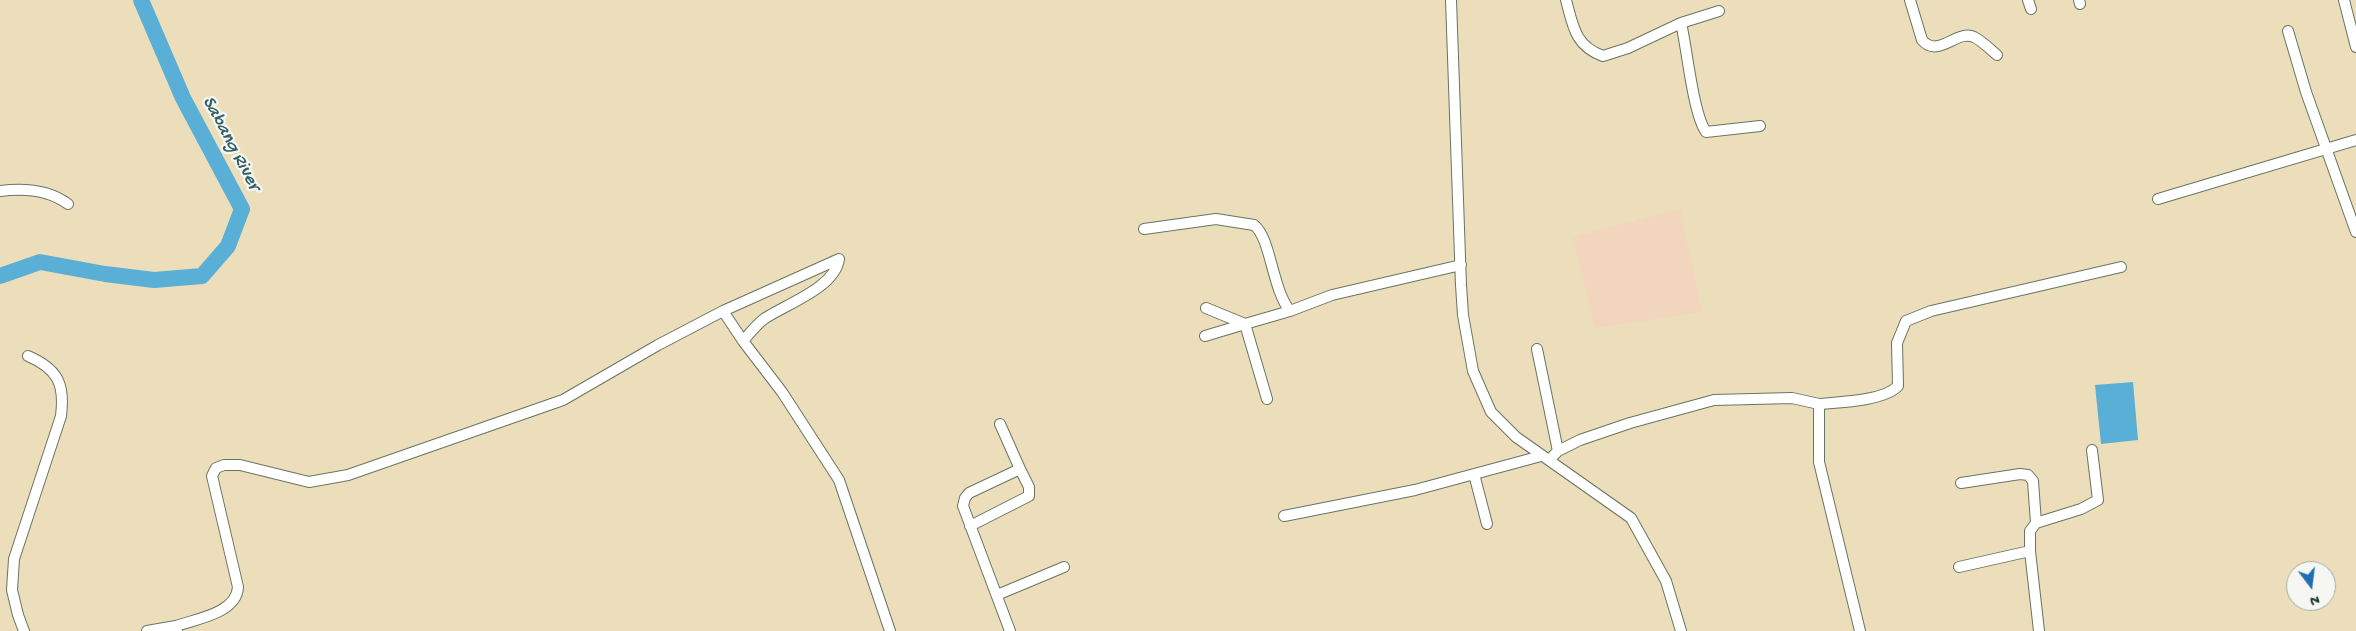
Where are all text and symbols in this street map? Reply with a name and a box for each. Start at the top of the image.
water label: Sabang River [196,93,264,195]
north arrow [2286,561,2336,611]
text: N [2308,591,2321,609]

